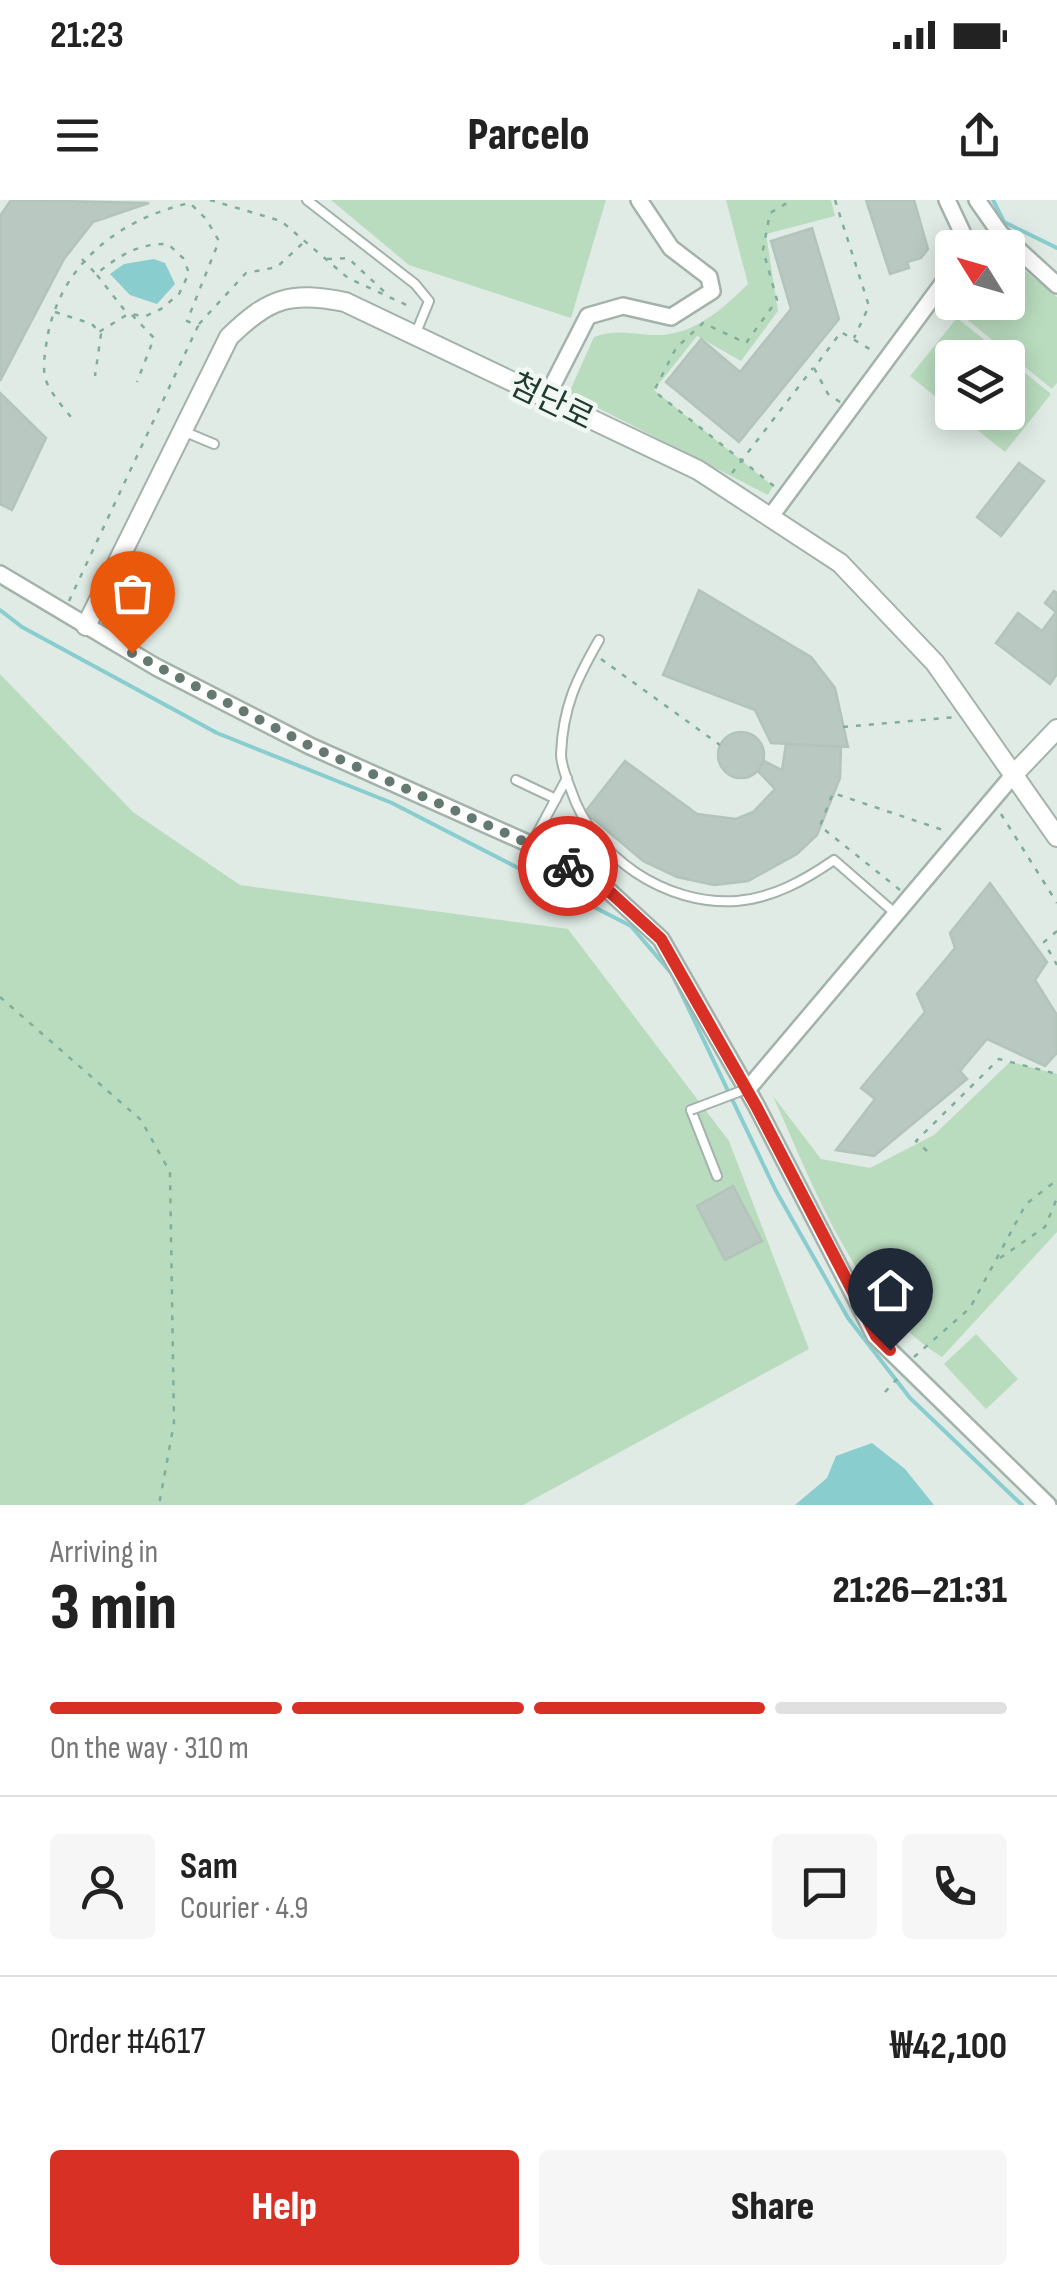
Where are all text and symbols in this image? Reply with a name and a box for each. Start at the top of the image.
text: 21:23 [50,13,124,58]
icon: menu [50,108,105,163]
text: Parcelo [468,108,589,163]
icon: share [952,108,1007,163]
north arrow [935,230,1025,320]
map controls [935,230,1025,430]
button: layers [935,340,1025,430]
street label: 첨단로 [503,365,600,439]
pin [90,551,175,654]
icon: bag [105,566,160,621]
courier [518,816,618,916]
icon: bike [541,839,596,894]
pin [848,1248,933,1351]
icon: home [863,1263,918,1318]
text: Arriving in [50,1533,158,1572]
text: 21:26–21:31 [832,1568,1007,1613]
text: 3 min [50,1570,177,1648]
text: On the way · 310 m [50,1729,249,1768]
button: person [50,1834,155,1939]
button: chat [772,1834,877,1939]
button: phone [902,1834,1007,1939]
text: Sam [180,1844,238,1889]
text: Courier · 4.9 [180,1889,308,1928]
text: Order #4617 [50,2019,205,2064]
text: ₩42,100 [890,2024,1007,2069]
button: Help [50,2150,519,2265]
button: Share [539,2150,1007,2265]

